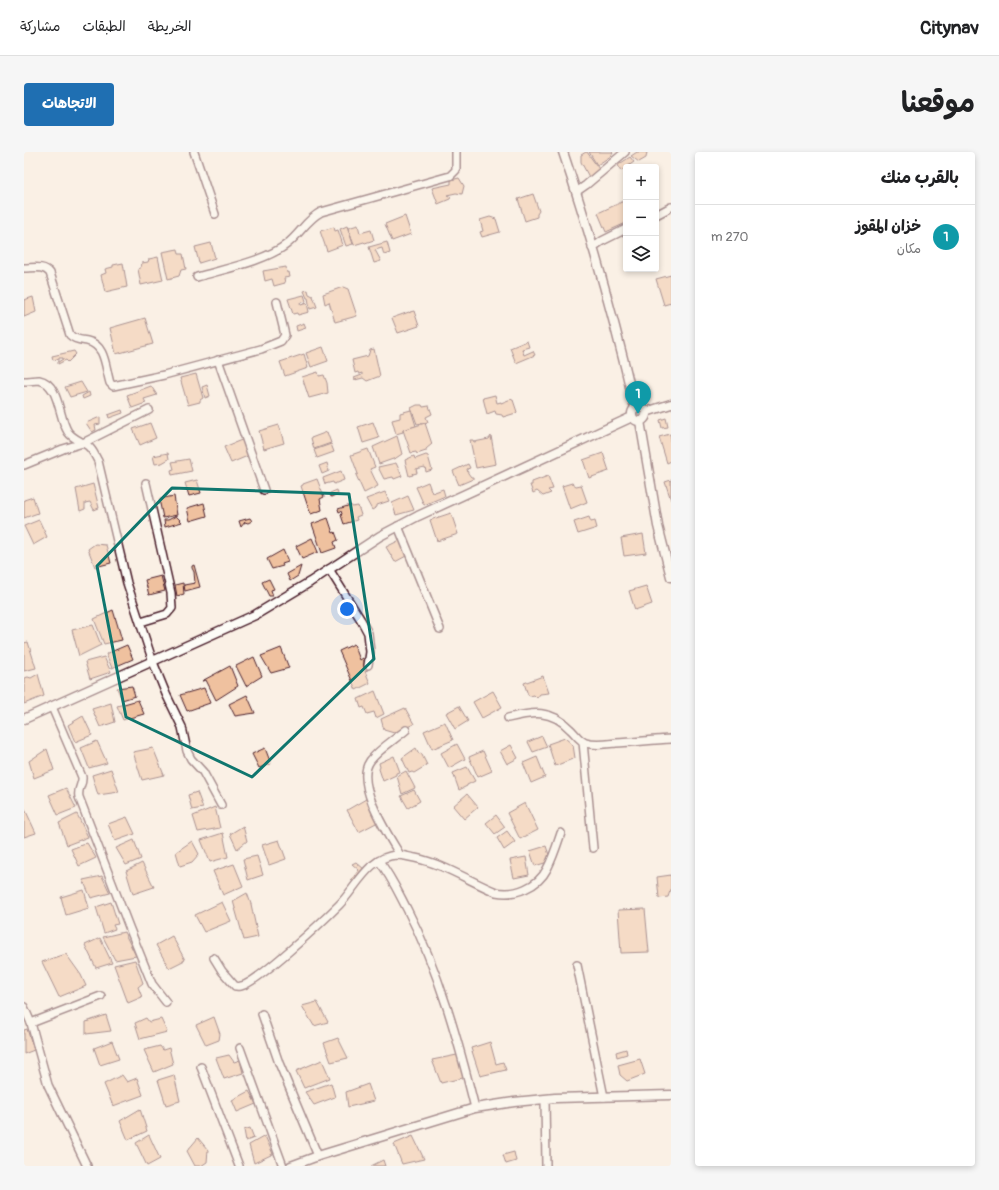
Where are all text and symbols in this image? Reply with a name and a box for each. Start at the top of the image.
text: Citynav [920,16,979,40]
text: مشاركة [20,18,60,35]
text: الطبقات [82,18,126,35]
text: الخريطة [148,18,191,35]
button: الاتجاهات [24,83,114,126]
text: موقعنا [901,86,975,121]
map controls [623,164,659,272]
button: + [623,164,659,200]
text: بالقرب منك [881,167,959,188]
button: − [623,200,659,236]
text: خزان المقوز [855,217,921,236]
text: 270 m [711,229,748,245]
text: 1 [943,229,949,245]
button: layers [623,236,659,272]
text: مكان [897,241,921,257]
pin: 1 [625,381,651,414]
your location [337,599,357,619]

